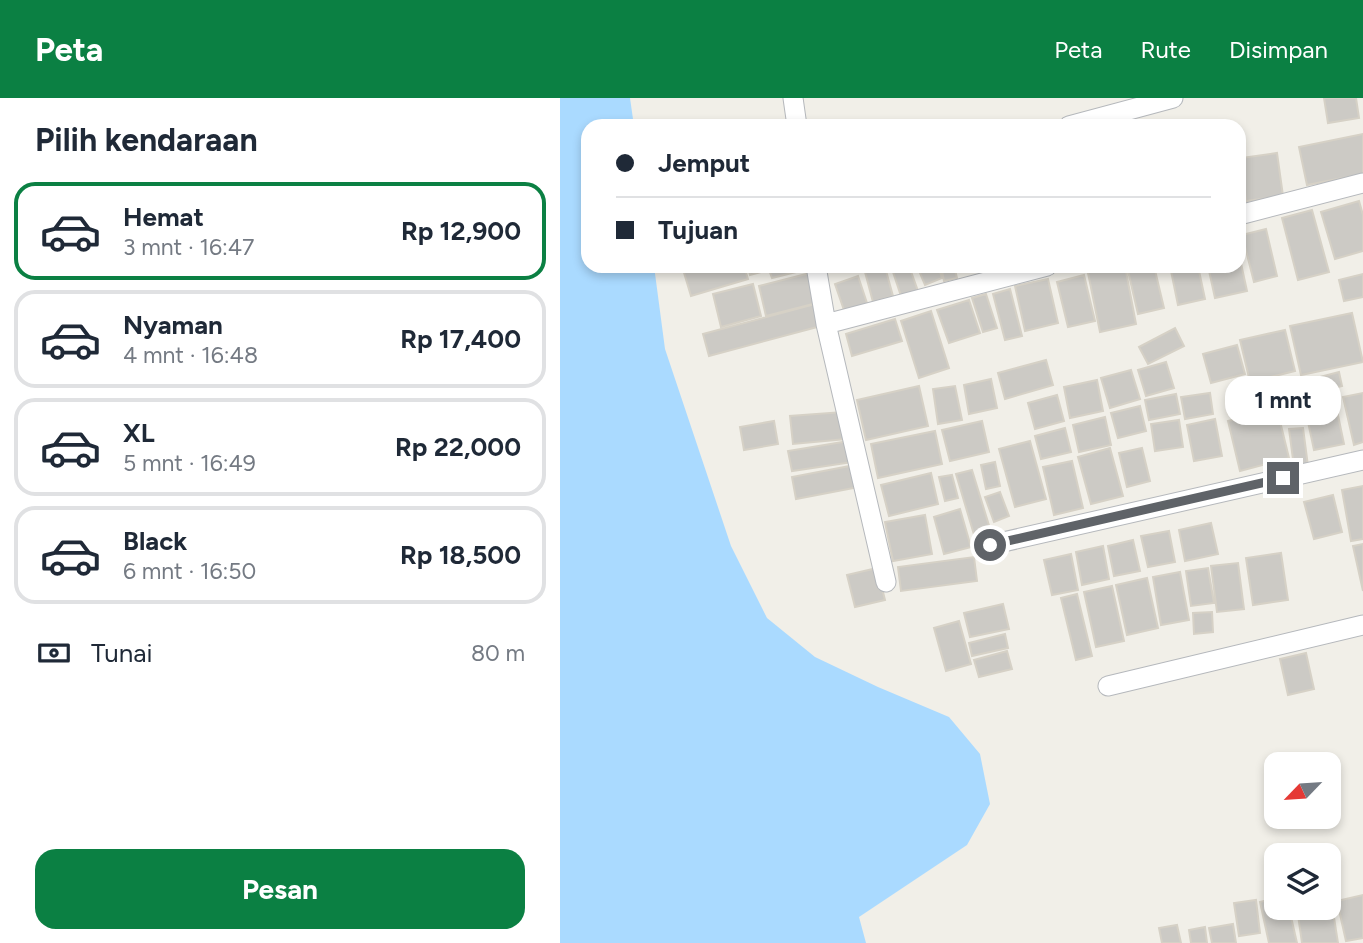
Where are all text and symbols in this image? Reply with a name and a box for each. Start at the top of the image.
text: Peta [35,30,103,69]
text: Peta [1054,35,1102,64]
text: Rute [1140,35,1191,64]
text: Disimpan [1229,35,1328,64]
text: Pilih kendaraan [35,121,258,159]
text: Jemput [658,147,750,179]
icon: car [39,200,102,263]
text: Hemat [123,201,204,233]
text: Tujuan [658,214,738,246]
text: Rp 12,900 [401,215,521,247]
text: 3 mnt · 16:47 [123,233,254,261]
icon: car [39,308,102,371]
text: Nyaman [123,309,223,341]
text: Rp 17,400 [400,323,521,355]
text: 4 mnt · 16:48 [123,341,258,369]
callout: 1 mnt [1225,376,1341,426]
text: 1 mnt [1254,386,1312,414]
icon: car [39,416,102,479]
text: XL [123,417,155,449]
text: Rp 22,000 [395,431,521,463]
text: 5 mnt · 16:49 [123,449,256,477]
route end [1267,462,1299,494]
icon: car [39,524,102,587]
text: Black [123,525,187,557]
route start [974,529,1006,561]
text: Rp 18,500 [400,539,521,571]
text: 6 mnt · 16:50 [123,557,256,585]
icon: cash [35,634,73,672]
text: Tunai [91,637,152,669]
text: 80 m [471,639,525,667]
north arrow [1264,752,1340,830]
map controls [1264,752,1341,920]
button: layers [1264,843,1341,920]
button: Pesan [35,849,525,929]

